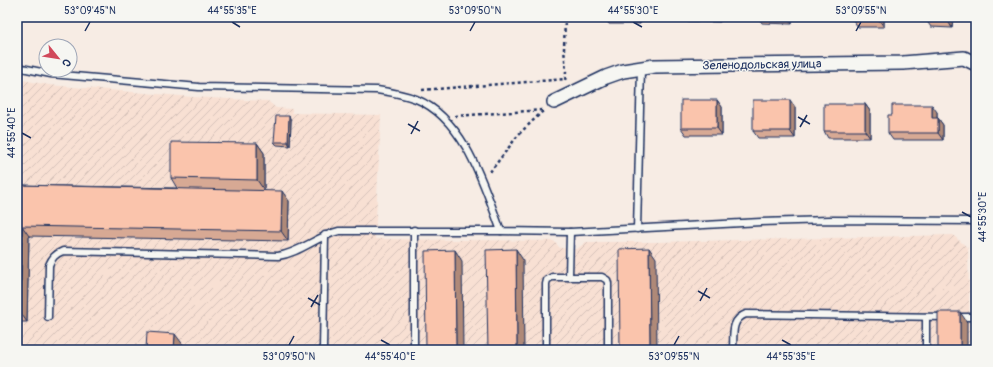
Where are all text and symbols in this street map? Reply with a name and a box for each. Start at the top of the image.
text: 53°09'45"N [64,5,116,17]
text: 44°55'35"E [207,5,257,17]
text: 53°09'50"N [449,5,501,17]
text: 44°55'30"E [608,5,658,17]
text: 53°09'55"N [836,5,887,17]
north arrow [38,38,78,78]
street label: Зеленодольская улица [702,56,822,74]
text: С [59,57,74,69]
text: 44°55'40"E [6,108,18,158]
text: 44°55'30"E [977,192,989,242]
text: 53°09'50"N [263,351,315,363]
text: 44°55'40"E [365,351,415,363]
text: 53°09'55"N [649,351,700,363]
text: 44°55'35"E [766,351,816,363]

